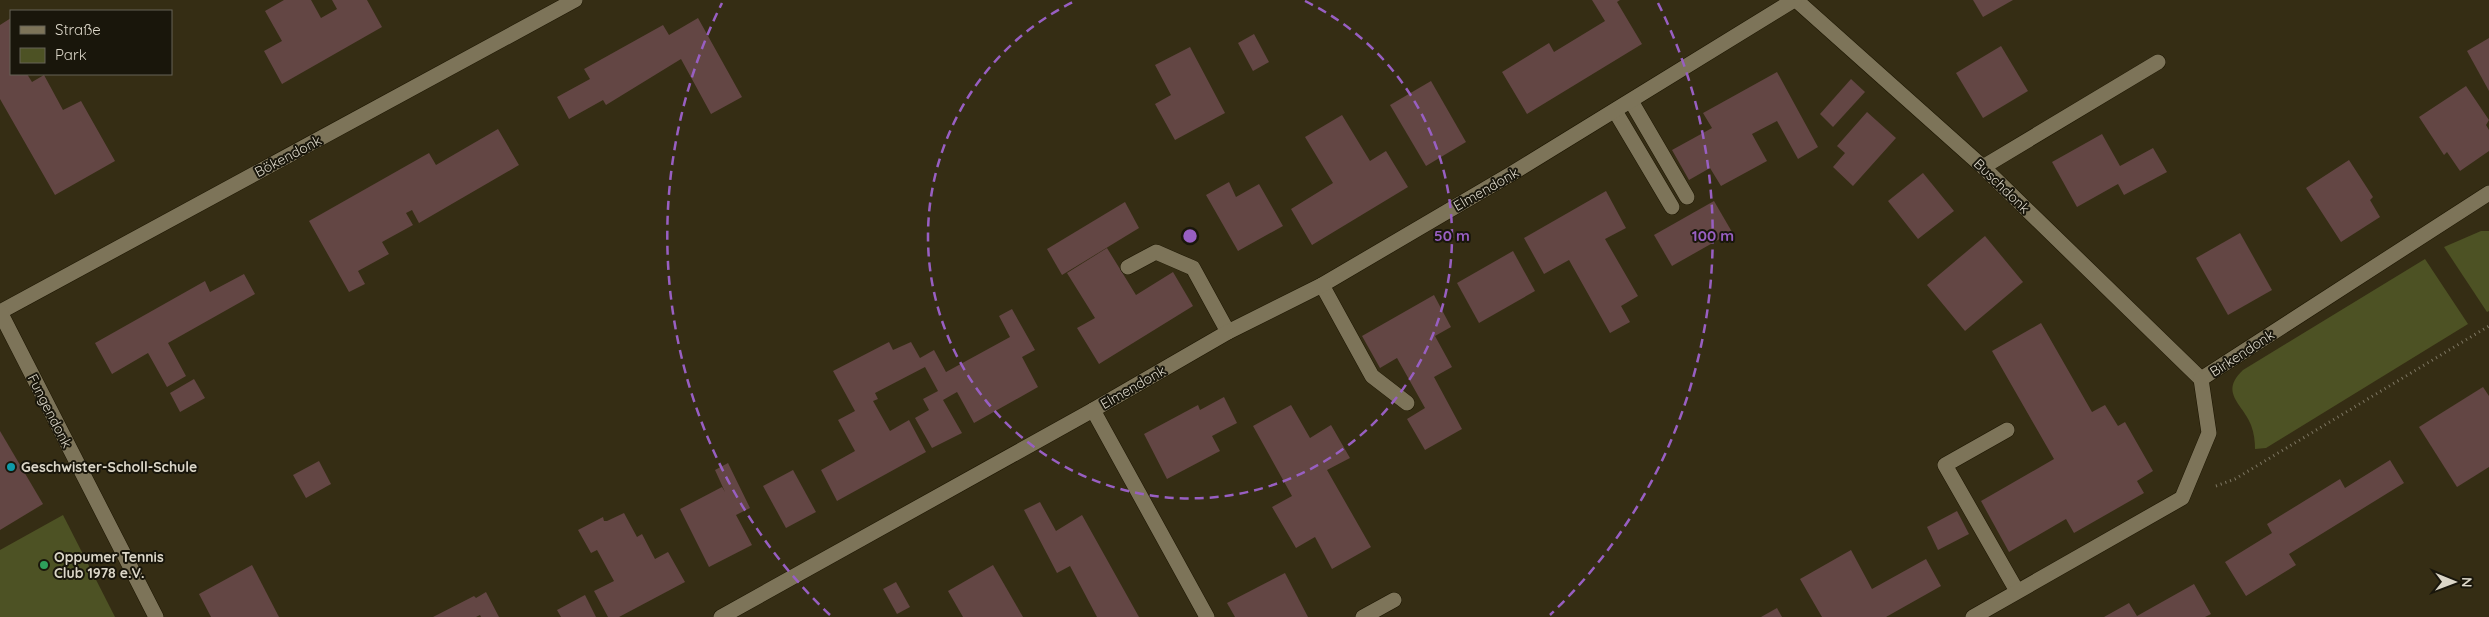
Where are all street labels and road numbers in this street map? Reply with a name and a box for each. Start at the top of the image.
street label: Bökendonk [251,131,325,181]
street label: Buschdonk [1970,155,2034,217]
street label: Elmendonk [1450,163,1522,215]
street label: Birkendonk [2206,326,2278,380]
street label: Elmendonk [1097,361,1169,413]
street label: Fungendonk [24,371,76,451]

